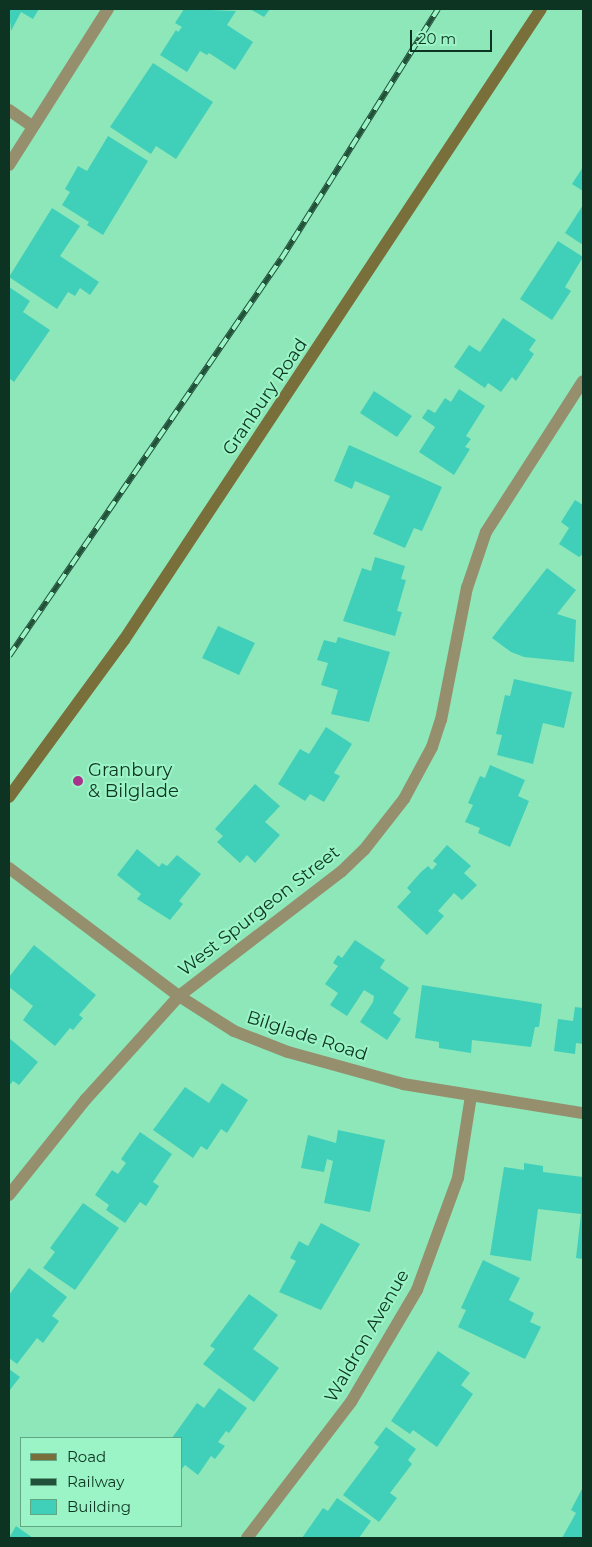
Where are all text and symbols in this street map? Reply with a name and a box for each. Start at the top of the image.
scale bar [412,20,494,52]
text: 20 m [418,29,456,48]
street label: Granbury Road [218,335,312,459]
place label: Granbury & Bilglade [88,760,179,802]
marker: Granbury & Bilglade [72,775,84,787]
street label: West Spurgeon Street [174,841,344,981]
street label: Bilglade Road [244,1006,370,1066]
street label: Waldron Avenue [320,1266,414,1406]
legend [20,1437,182,1527]
text: Road [67,1447,106,1466]
text: Railway [67,1472,124,1491]
text: Building [67,1497,131,1516]

